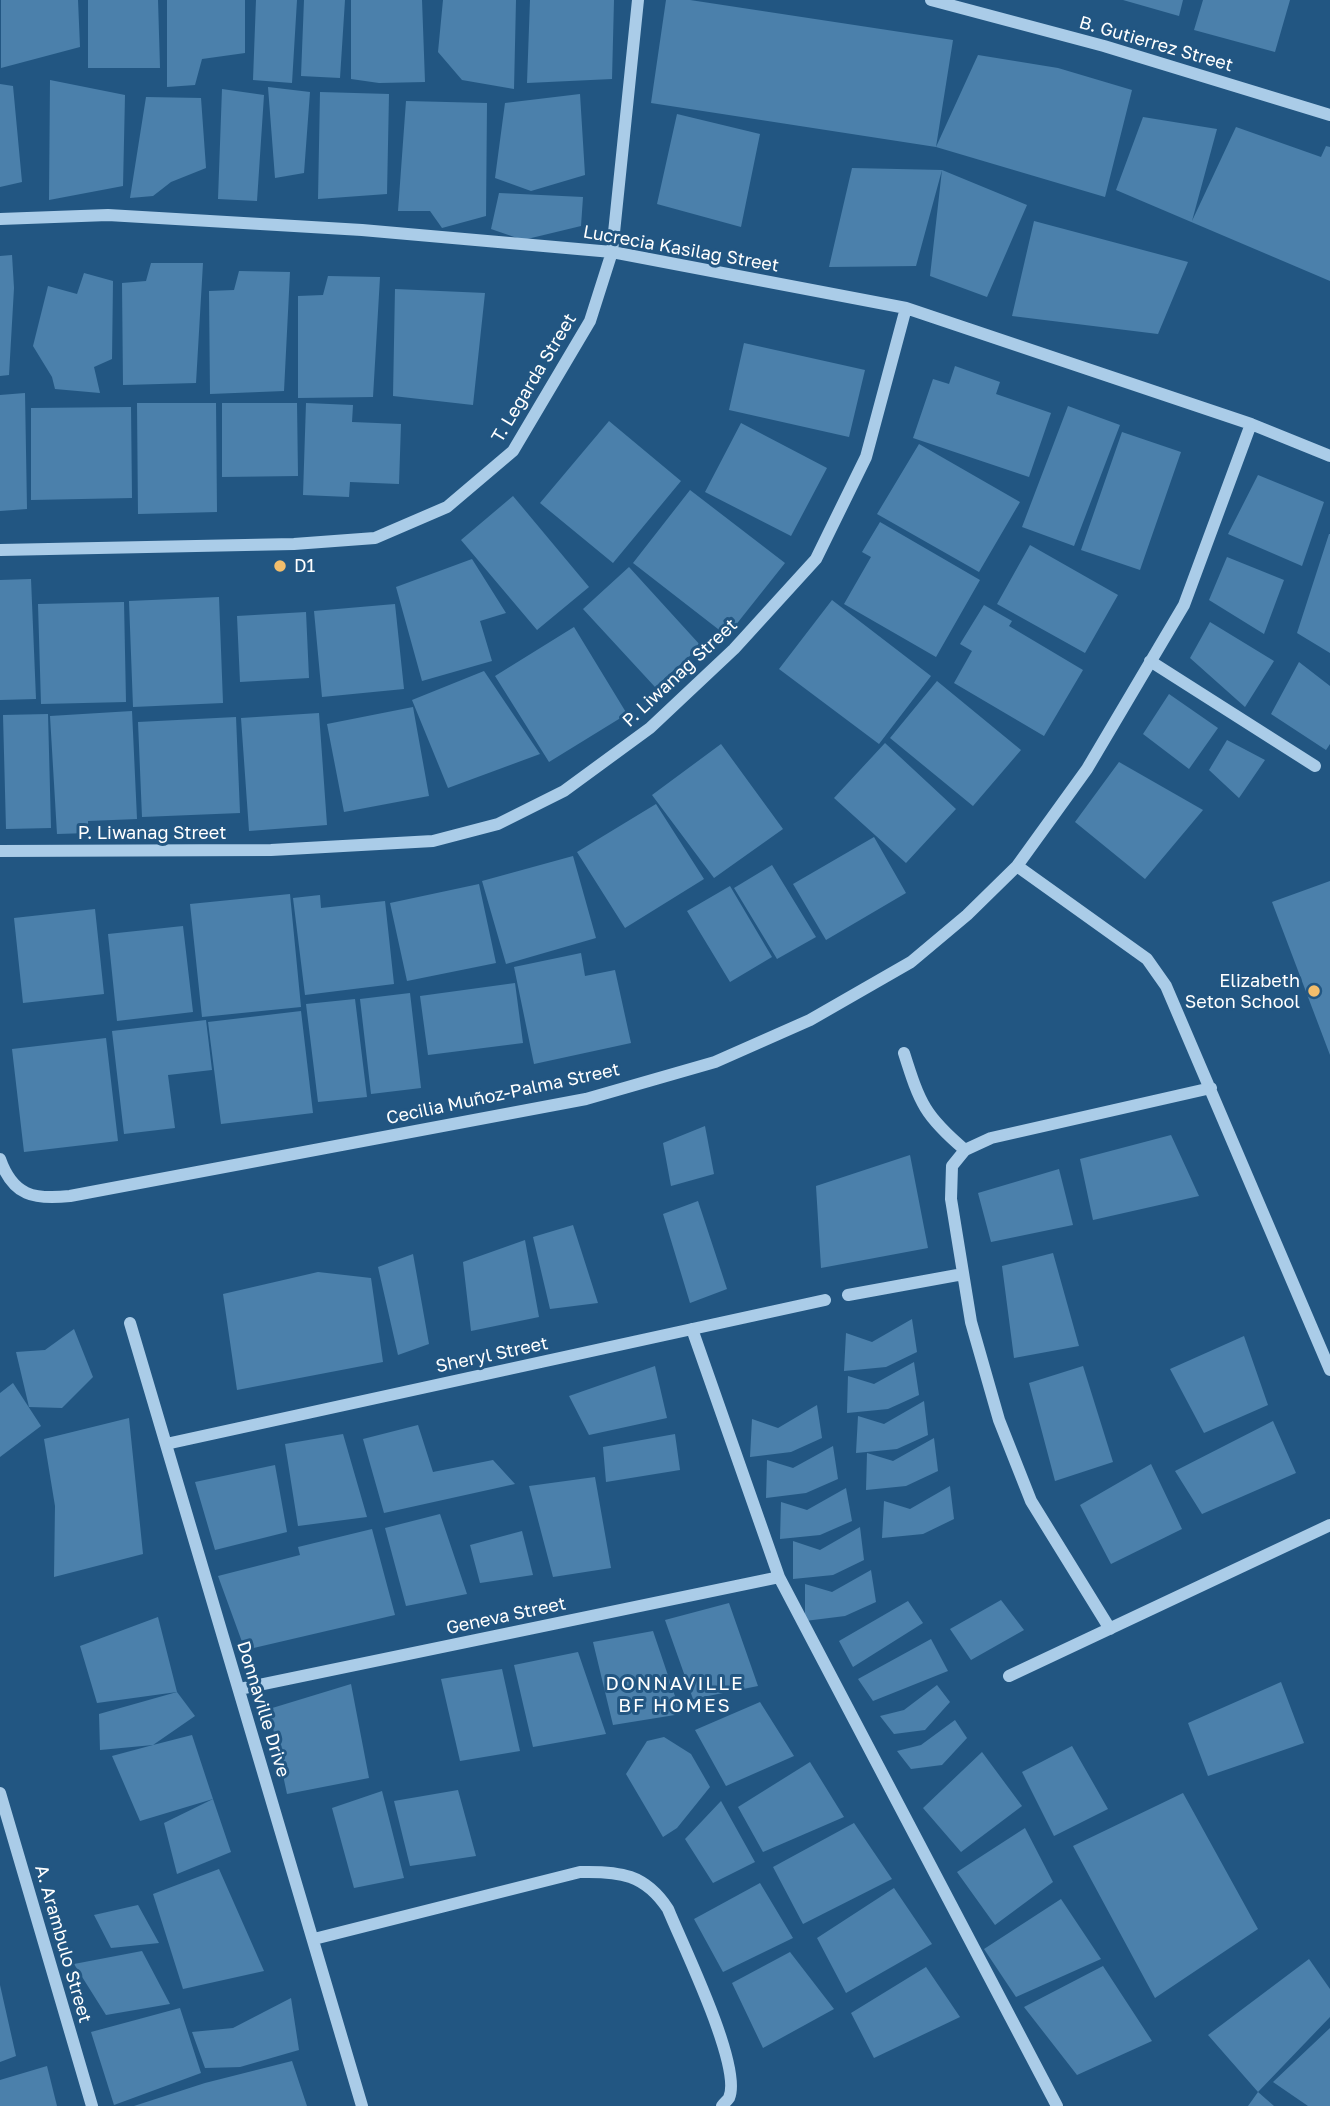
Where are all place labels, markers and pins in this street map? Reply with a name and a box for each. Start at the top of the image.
place label: D1 [294,555,315,577]
marker: D1 [272,558,288,574]
place label: Elizabeth Seton School [1185,970,1300,1012]
marker: Elizabeth Seton School [1306,983,1322,999]

